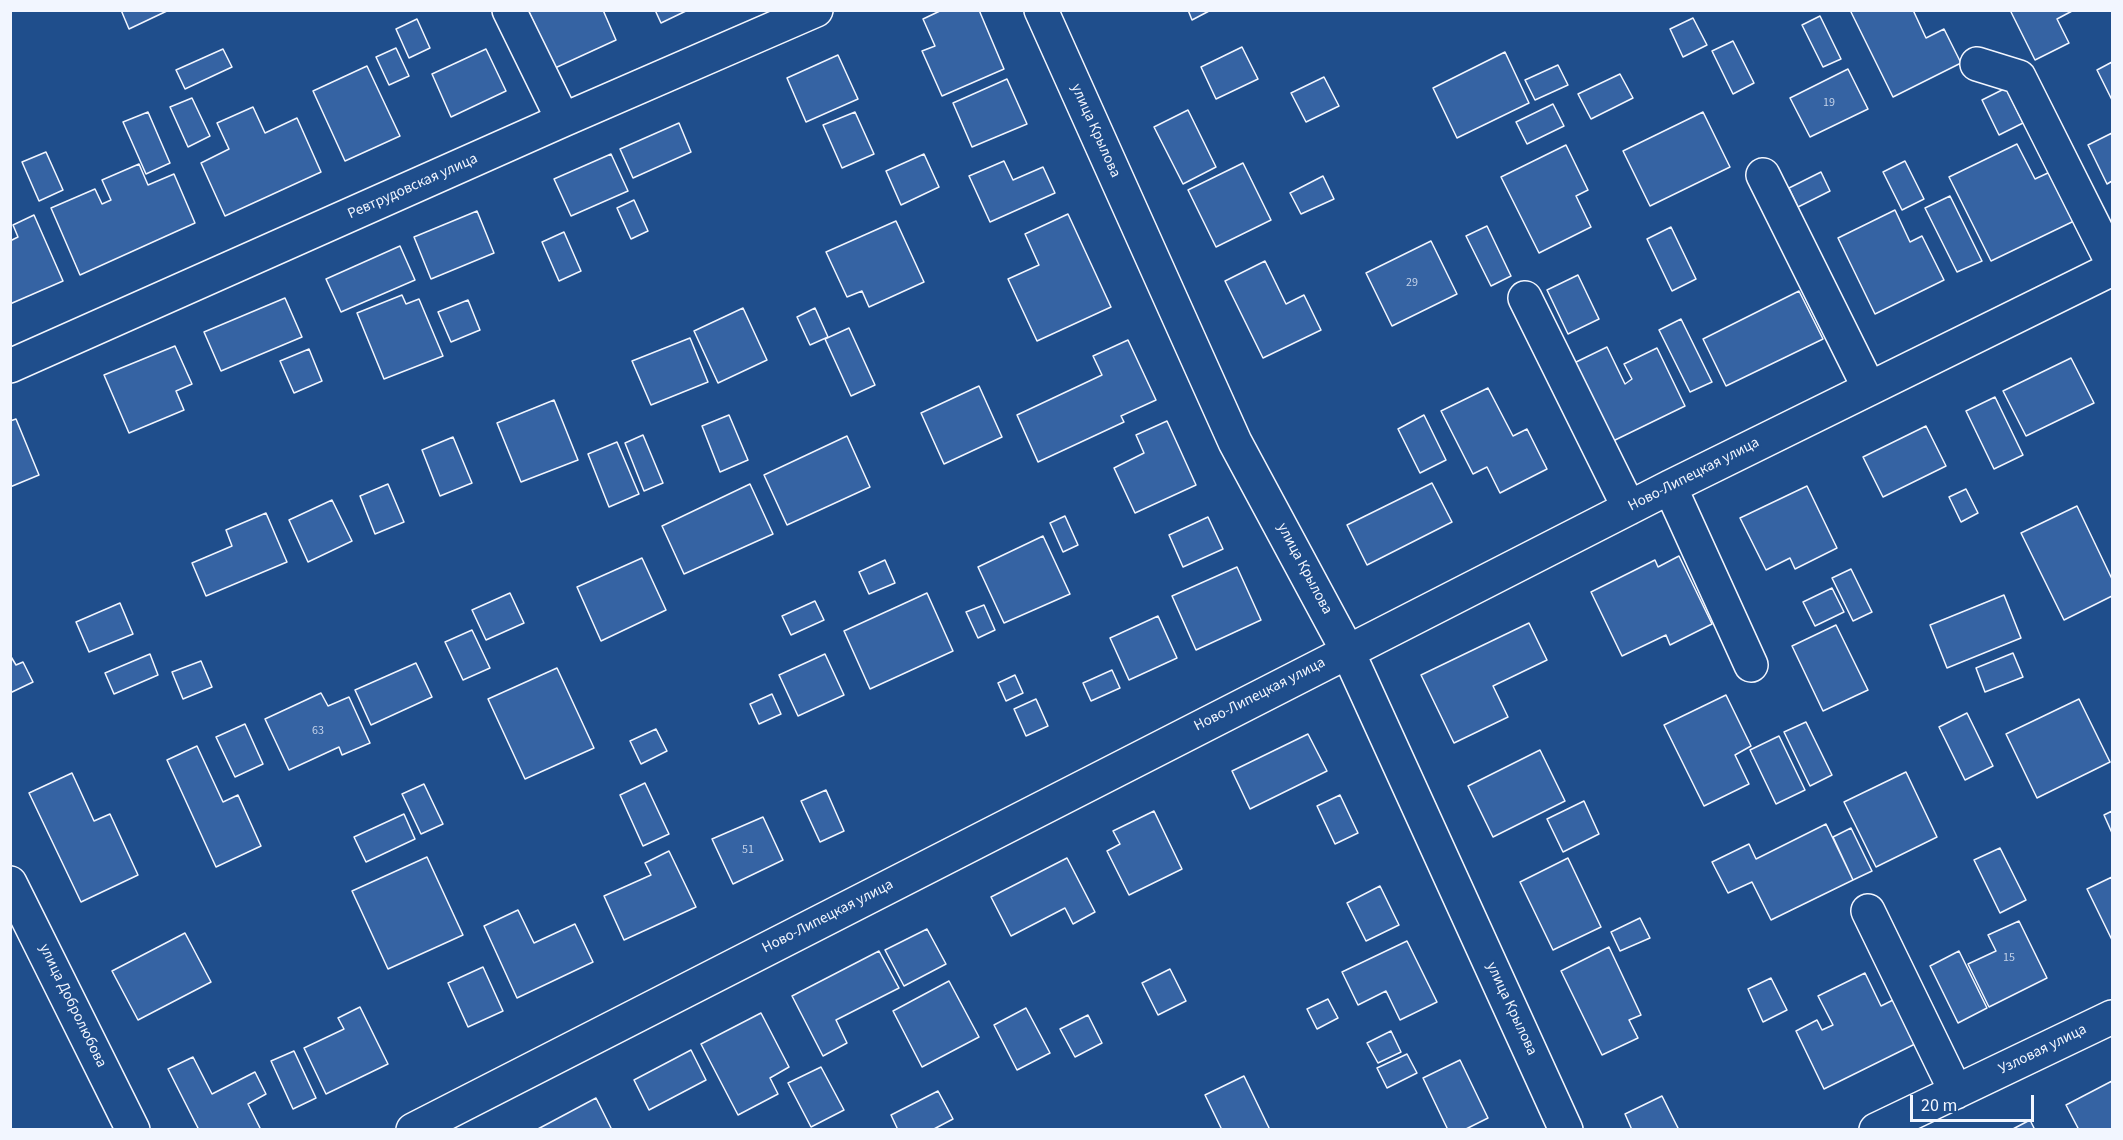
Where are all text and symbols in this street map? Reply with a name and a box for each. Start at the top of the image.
street label: улица Крылова [1066,81,1124,181]
house number: 19 [1823,96,1835,110]
street label: Ревтрудовская улица [345,150,481,224]
house number: 29 [1406,276,1418,290]
street label: Ново-Липецкая улица [1625,434,1763,516]
street label: улица Крылова [1272,520,1336,618]
street label: Ново-Липецкая улица [1191,654,1329,736]
house number: 63 [312,724,324,738]
house number: 51 [742,843,754,857]
street label: Ново-Липецкая улица [759,876,897,958]
street label: улица Добролюбова [34,941,110,1071]
house number: 15 [2003,951,2015,965]
street label: улица Крылова [1482,960,1540,1058]
street label: Узловая улица [1996,1021,2090,1079]
scale bar [1913,1083,2038,1121]
text: 20 m [1921,1093,1957,1118]

